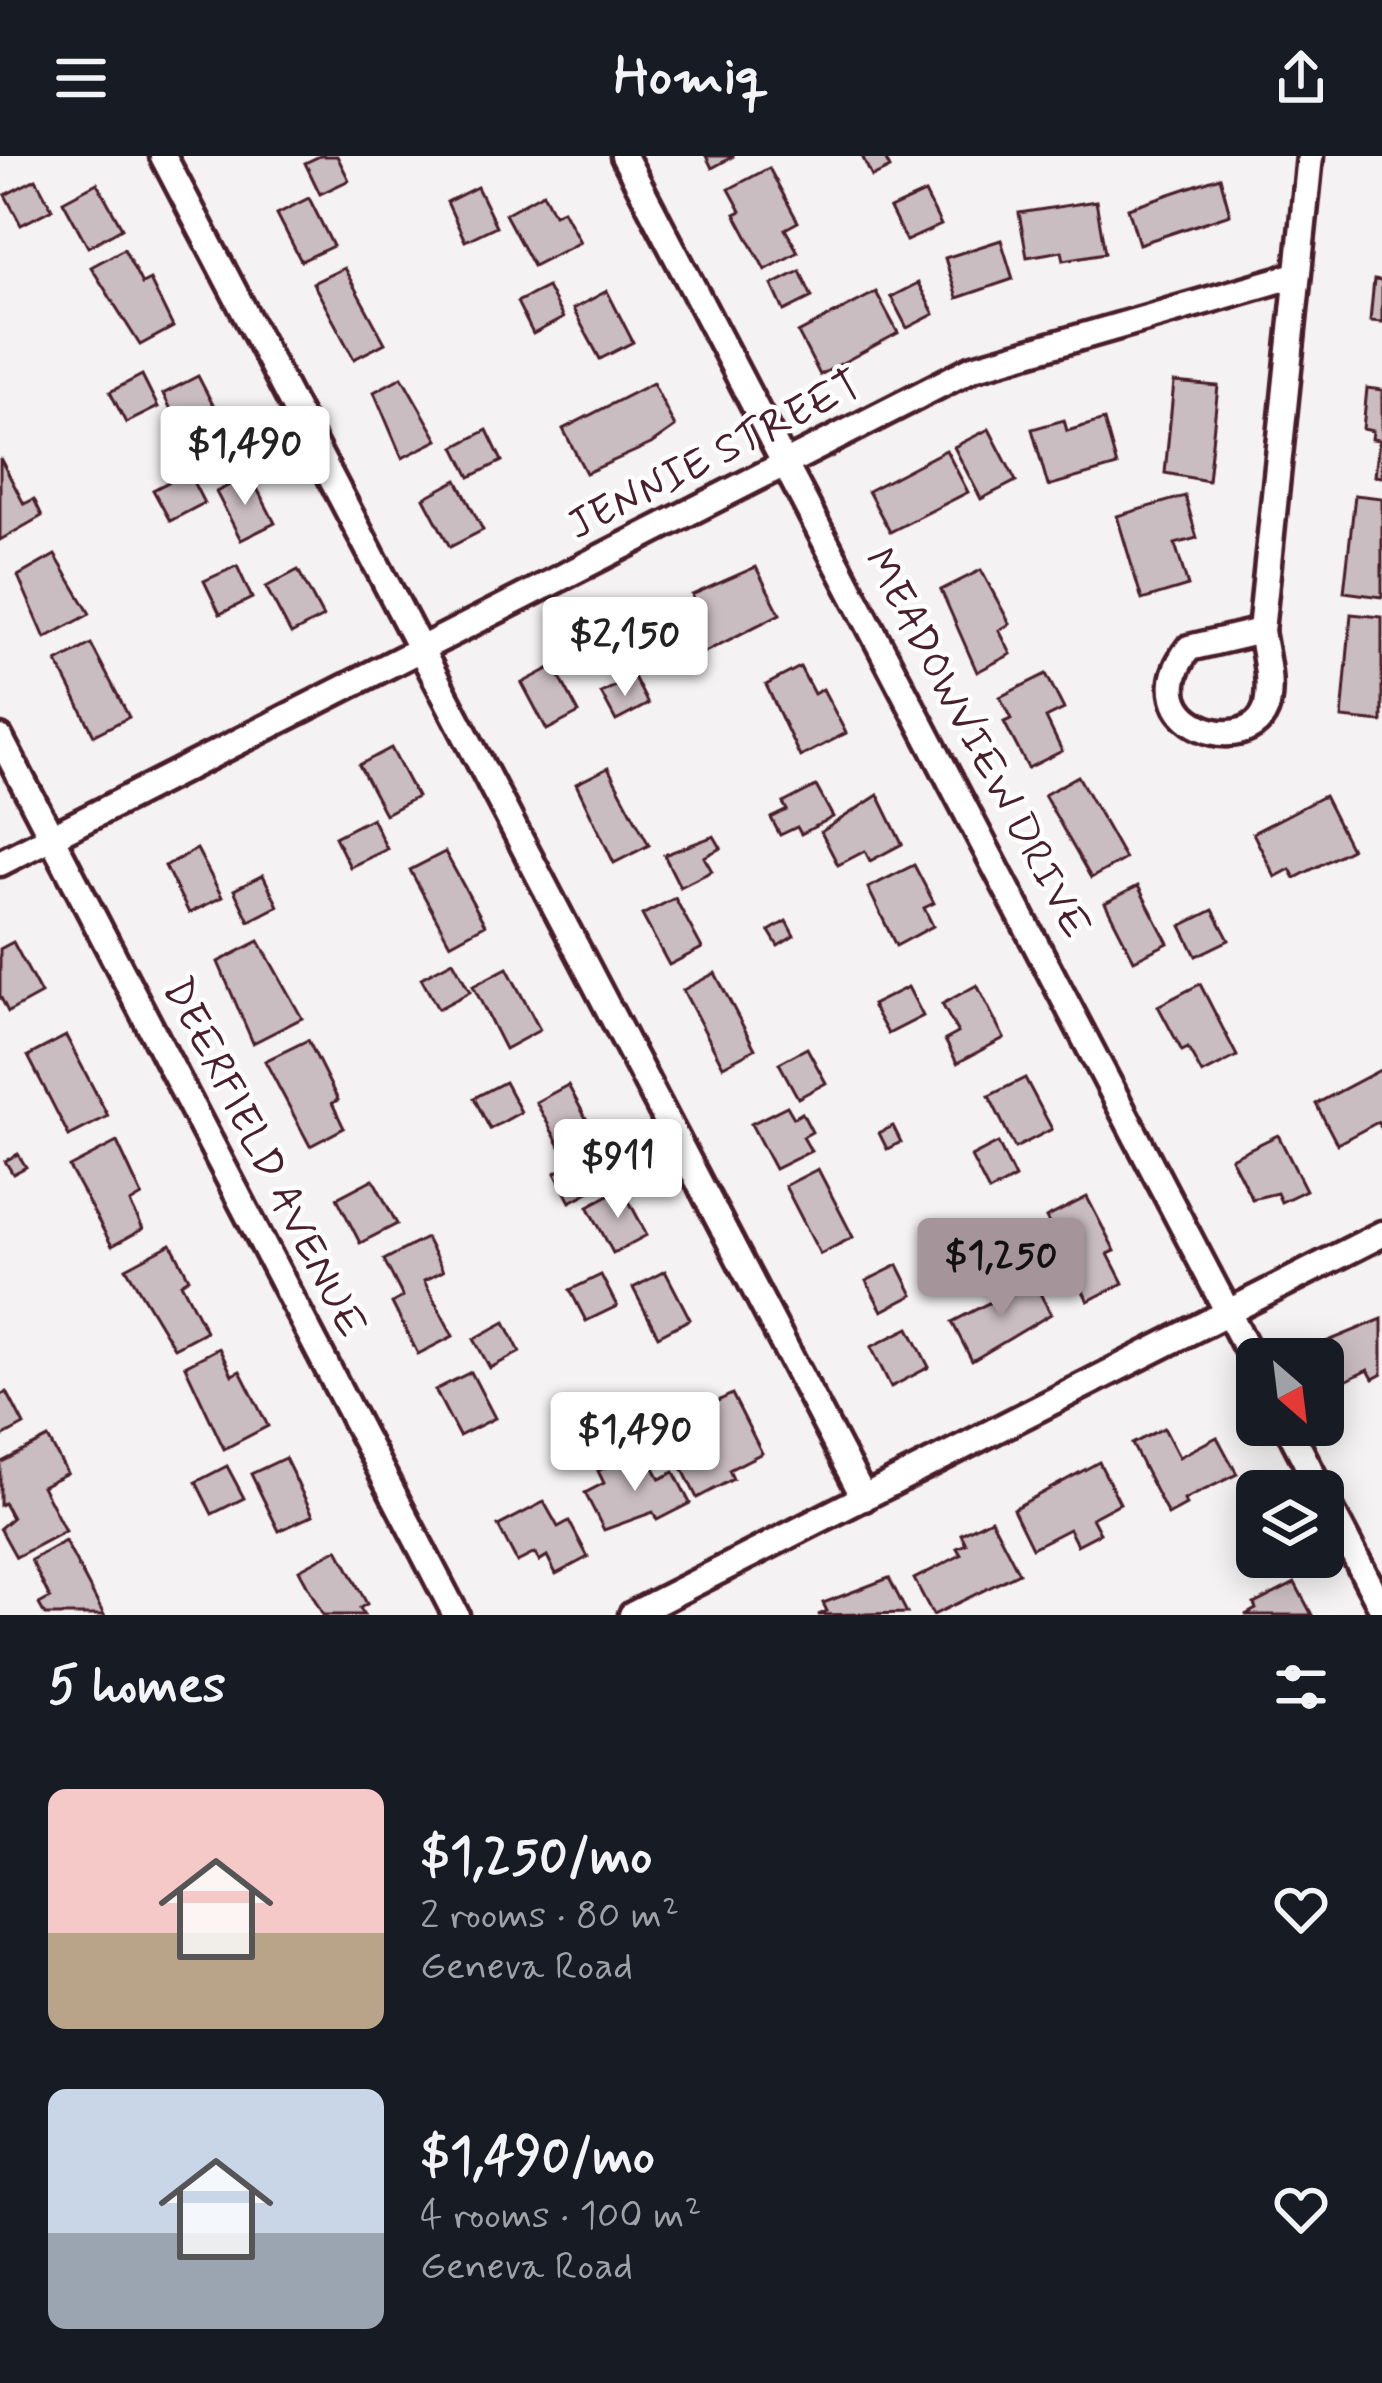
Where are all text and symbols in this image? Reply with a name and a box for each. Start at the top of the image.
text: Homiq [614,43,768,114]
icon: menu [48,45,114,111]
icon: share [1268,45,1334,111]
street label: JENNIE STREET [559,358,871,554]
pin: $1,490 [147,406,343,508]
text: $1,490 [188,419,302,470]
street label: MEADOWVIEW DRIVE [850,539,1102,949]
pin: $2,150 [527,597,723,699]
text: $2,150 [570,610,680,661]
street label: DEERFIELD AVENUE [148,969,378,1347]
pin: $911 [547,1119,689,1221]
text: $911 [581,1132,655,1183]
pin: $1,250 [903,1218,1099,1320]
text: $1,250 [945,1231,1057,1282]
north arrow [1236,1338,1344,1446]
map controls [1236,1338,1344,1578]
pin: $1,490 [537,1392,733,1494]
text: $1,490 [578,1405,692,1456]
button: layers [1236,1470,1344,1578]
text: 5 homes [48,1654,226,1720]
icon: filters [1268,1654,1334,1720]
text: $1,250/mo [420,1825,652,1891]
icon: home [144,1837,288,1981]
icon: heart [1268,1876,1334,1942]
text: 2 rooms · 80 m² [420,1891,679,1942]
text: Geneva Road [420,1942,633,1993]
text: $1,490/mo [420,2125,655,2191]
icon: home [144,2137,288,2281]
icon: heart [1268,2176,1334,2242]
text: 4 rooms · 100 m² [420,2191,702,2242]
text: Geneva Road [420,2242,633,2293]

